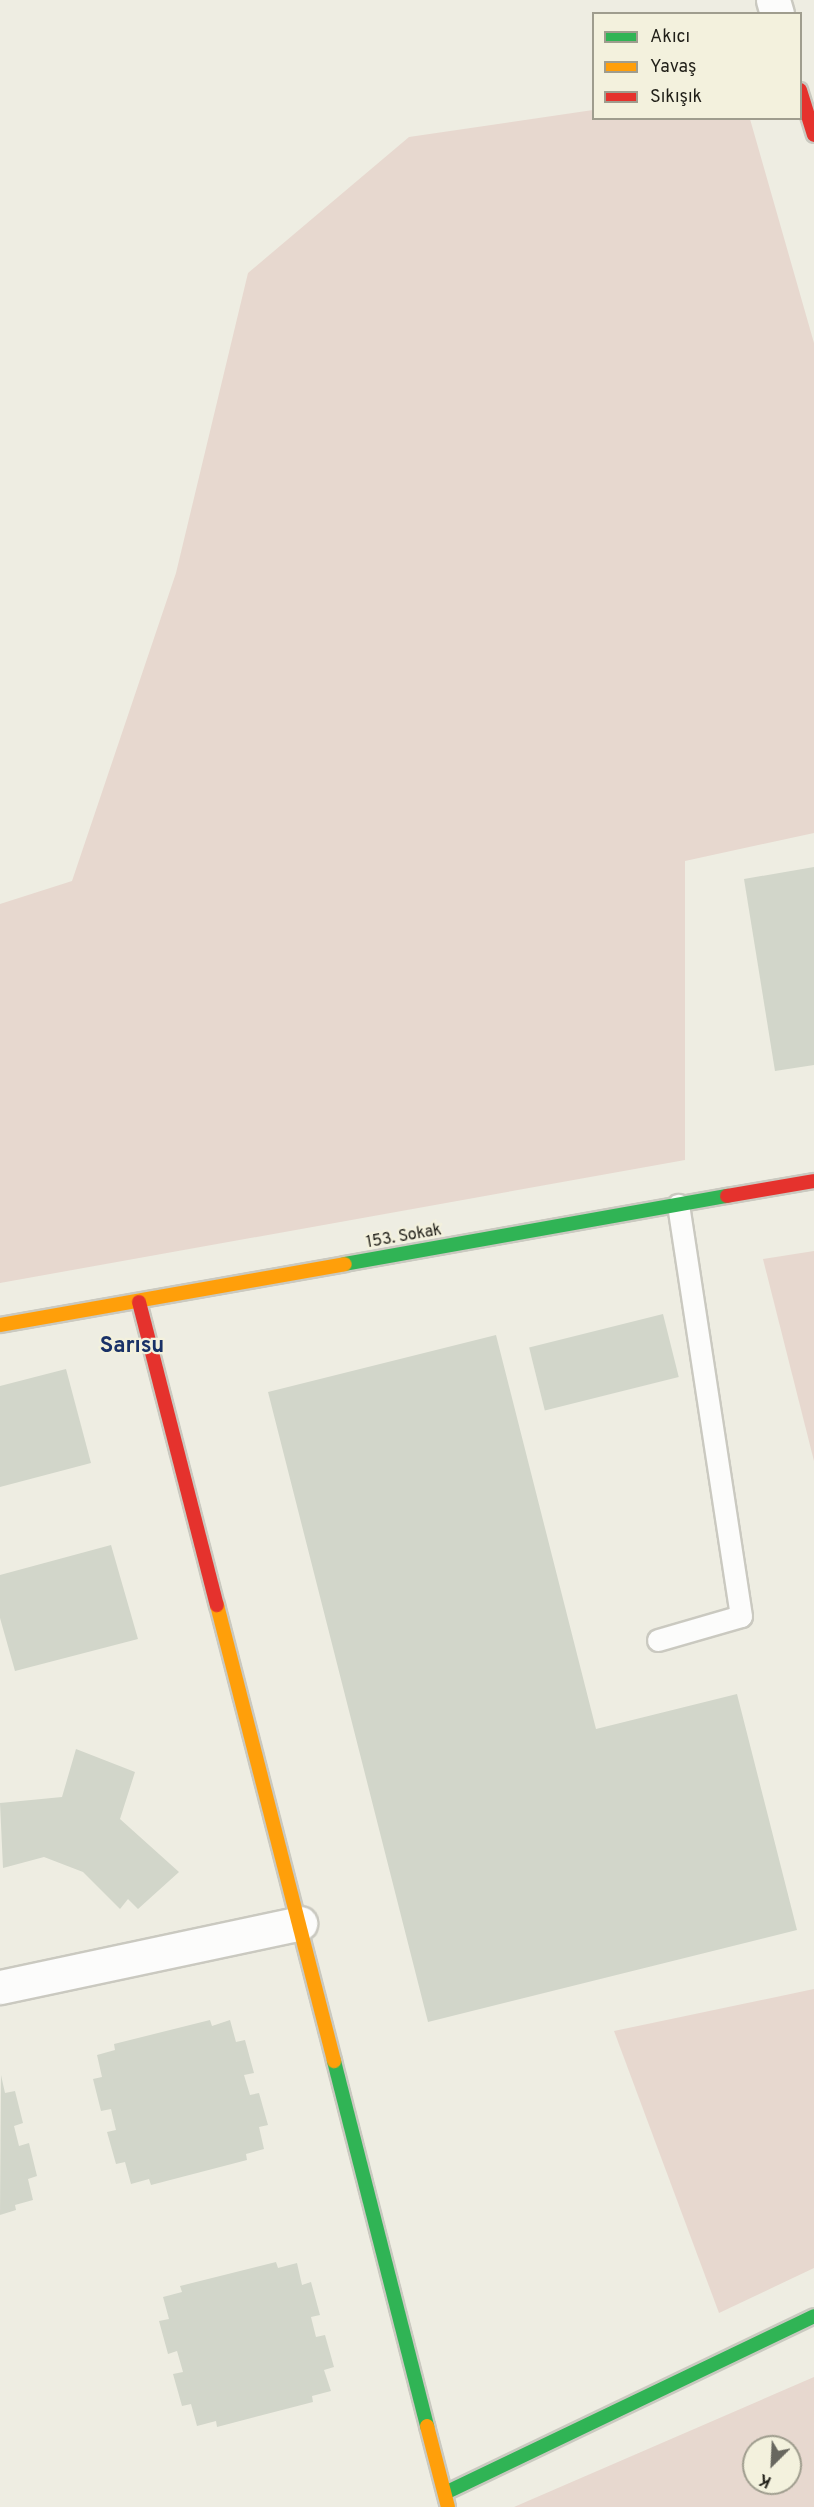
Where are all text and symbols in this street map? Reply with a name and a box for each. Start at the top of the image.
legend [592,12,802,120]
text: Akıcı [650,26,690,49]
text: Yavaş [650,56,696,79]
text: Sıkışık [650,86,702,109]
street label: 153. Sokak [365,1221,443,1253]
district label: Sarısu [100,1334,164,1360]
north arrow [742,2435,802,2495]
text: K [756,2468,775,2491]

